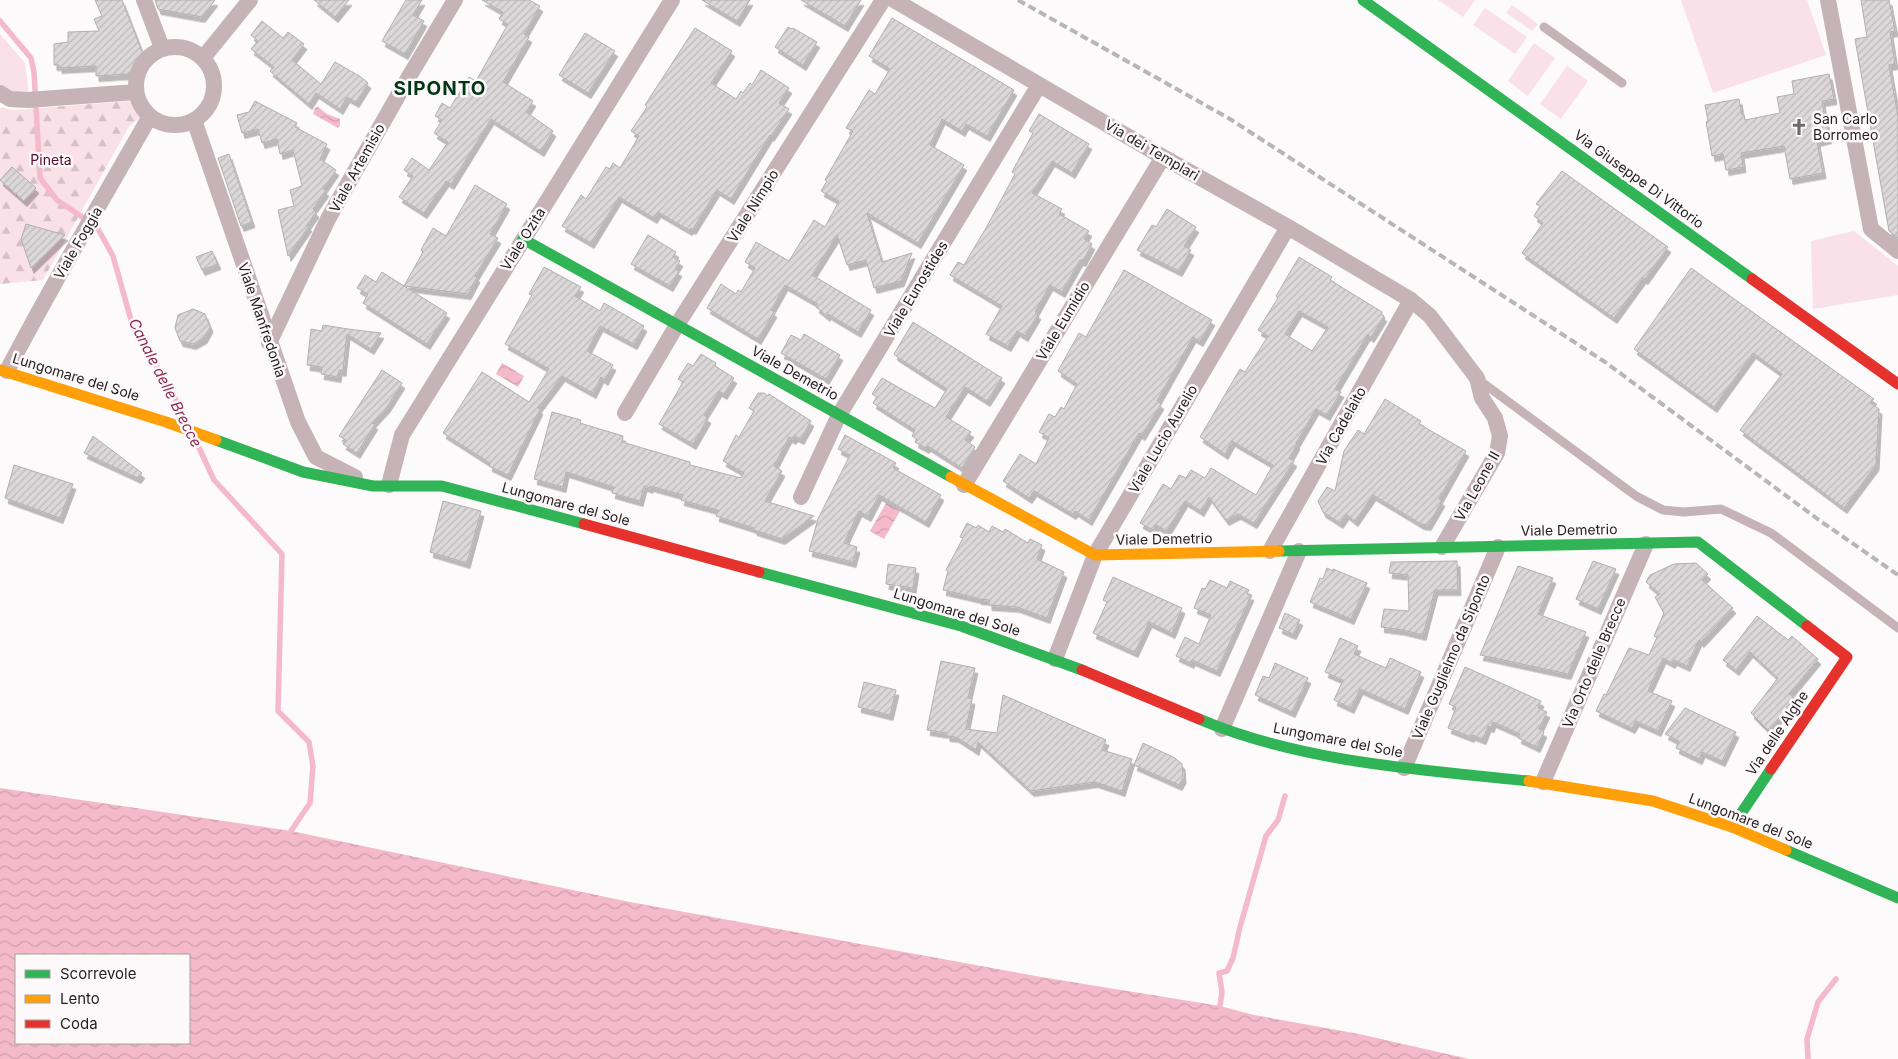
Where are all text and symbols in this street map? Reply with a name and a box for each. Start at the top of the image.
district label: SIPONTO [394,77,486,100]
place label: San Carlo Borromeo [1813,110,1878,143]
street label: Via dei Templari [1102,116,1202,183]
church icon: San Carlo Borromeo [1789,117,1809,137]
street label: Viale Artemisio [325,120,388,215]
street label: Via Giuseppe Di Vittorio [1571,126,1708,231]
park label: Pineta [30,151,72,168]
street label: Viale Nimpio [723,166,782,245]
street label: Viale Foggia [50,203,105,282]
street label: Viale Ozita [497,204,549,273]
street label: Viale Eunostides [880,238,951,340]
street label: Viale Manfredonia [235,260,290,379]
street label: Viale Eumidio [1032,278,1093,363]
water label: Canale delle Brecce [125,315,206,450]
street label: Viale Demetrio [749,342,842,403]
street label: Lungomare del Sole [11,349,142,404]
street label: Viale Lucio Aurelio [1125,381,1201,496]
street label: Via Cadelaito [1312,384,1369,468]
street label: Via Leone II [1450,448,1503,524]
street label: Lungomare del Sole [500,478,632,529]
street label: Viale Demetrio [1520,520,1618,539]
street label: Viale Demetrio [1115,529,1213,548]
street label: Viale Guglielmo da Siponto [1408,572,1493,742]
street label: Lungomare del Sole [892,584,1023,639]
street label: Via Orto delle Brecce [1558,595,1629,731]
street label: Via delle Alghe [1742,687,1811,778]
street label: Lungomare del Sole [1272,719,1404,760]
street label: Lungomare del Sole [1687,789,1816,852]
legend [15,954,190,1044]
text: Scorrevole [60,964,136,983]
text: Lento [60,989,100,1008]
text: Coda [60,1014,98,1033]

